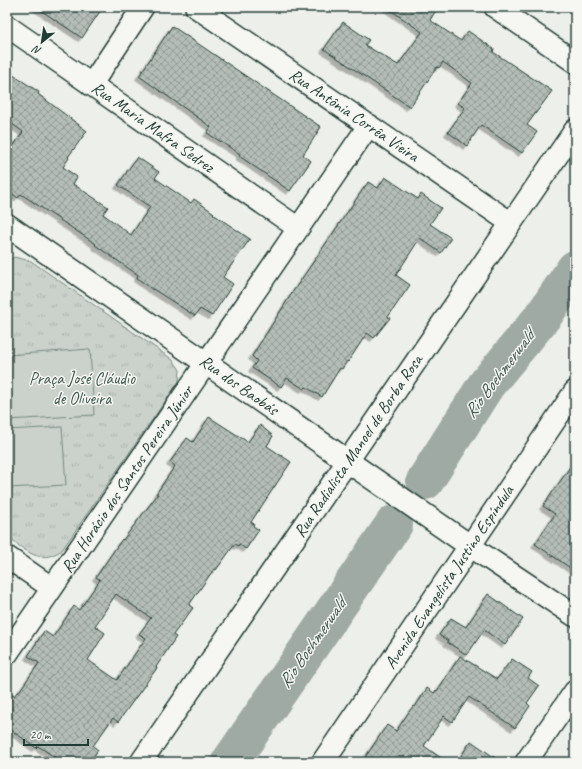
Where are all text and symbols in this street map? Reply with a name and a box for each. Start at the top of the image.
north arrow [22,22,62,62]
text: N [29,42,43,58]
street label: Rua Antônia Corrêa Vieira [285,64,424,167]
street label: Rua Maria Mafra Sedrez [88,77,220,178]
water label: Rio Boehmerwald [459,321,543,422]
street label: Rua Radialista Manoel de Borba Rosa [289,349,428,541]
street label: Rua dos Baobás [196,350,284,421]
park label: Praça José Cláudio de Oliveira [29,368,136,409]
street label: Rua Horácio dos Santos Pereira Júnior [56,380,199,577]
street label: Avenida Evangelista Justino Espíndula [380,480,519,673]
water label: Rio Boehmerwald [273,589,354,692]
scale bar [24,721,88,747]
text: 20 m [30,727,52,743]

